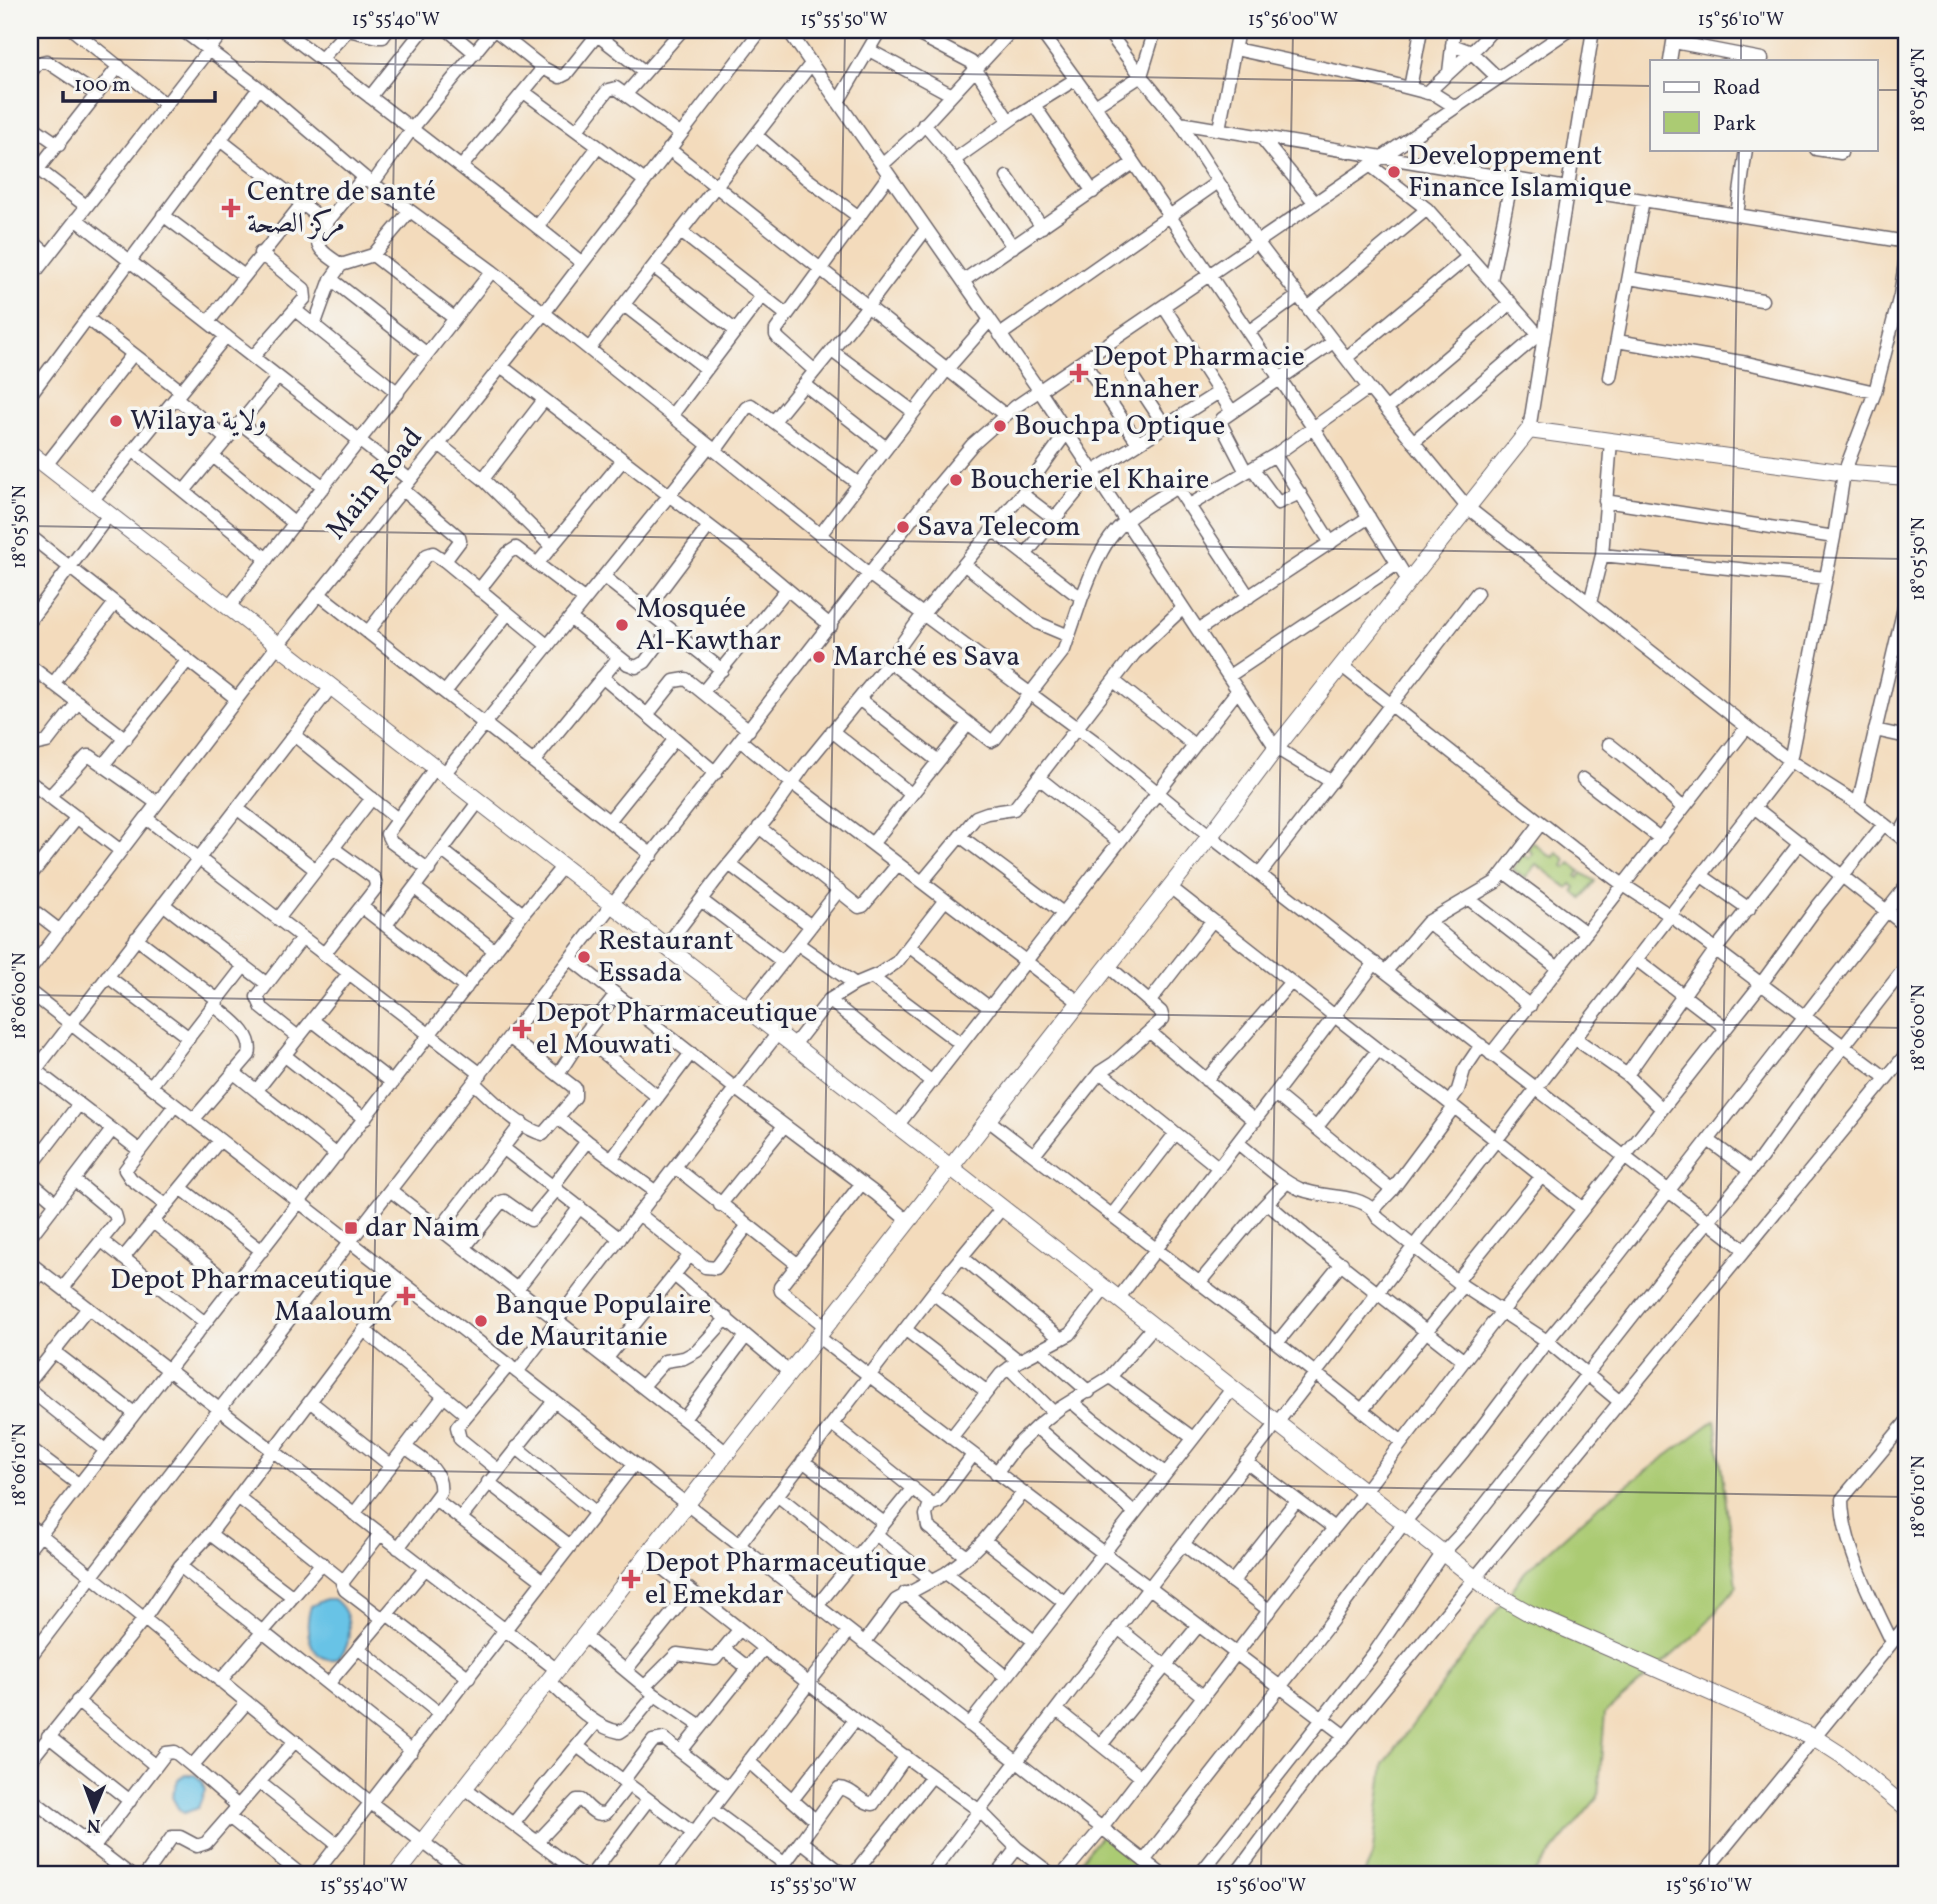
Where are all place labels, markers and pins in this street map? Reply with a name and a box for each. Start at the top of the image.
place label: Developpement Finance Islamique [1408,137,1632,208]
marker: Developpement Finance Islamique [1386,164,1402,180]
place label: Centre de santé مركز الصحة [247,173,436,244]
marker: Centre de santé مركز الصحة [221,198,241,218]
place label: Depot Pharmacie Ennaher [1093,338,1305,409]
marker: Depot Pharmacie Ennaher [1071,365,1087,381]
place label: Wilaya ولاية [130,402,267,441]
place label: Bouchpa Optique [1014,407,1225,446]
marker: Wilaya ولاية [108,413,124,429]
marker: Bouchpa Optique [992,418,1008,434]
place label: Boucherie el Khaire [970,461,1209,500]
marker: Boucherie el Khaire [948,472,964,488]
place label: Sava Telecom [917,508,1081,547]
marker: Sava Telecom [895,519,911,535]
place label: Mosquée Al-Kawthar [636,590,781,661]
marker: Mosquée Al-Kawthar [614,617,630,633]
place label: Marché es Sava [833,638,1020,677]
marker: Marché es Sava [811,649,827,665]
place label: Restaurant Essada [598,922,734,993]
marker: Restaurant Essada [576,949,592,965]
place label: Depot Pharmaceutique el Mouwati [536,994,818,1065]
marker: Depot Pharmaceutique el Mouwati [514,1021,530,1037]
place label: dar Naim [365,1209,480,1248]
marker: dar Naim [343,1220,359,1236]
place label: Depot Pharmaceutique Maaloum [110,1261,392,1332]
place label: Banque Populaire de Mauritanie [495,1286,711,1357]
marker: Depot Pharmaceutique Maaloum [398,1288,414,1304]
marker: Banque Populaire de Mauritanie [473,1313,489,1329]
place label: Depot Pharmaceutique el Emekdar [645,1544,927,1615]
marker: Depot Pharmaceutique el Emekdar [623,1571,639,1587]

